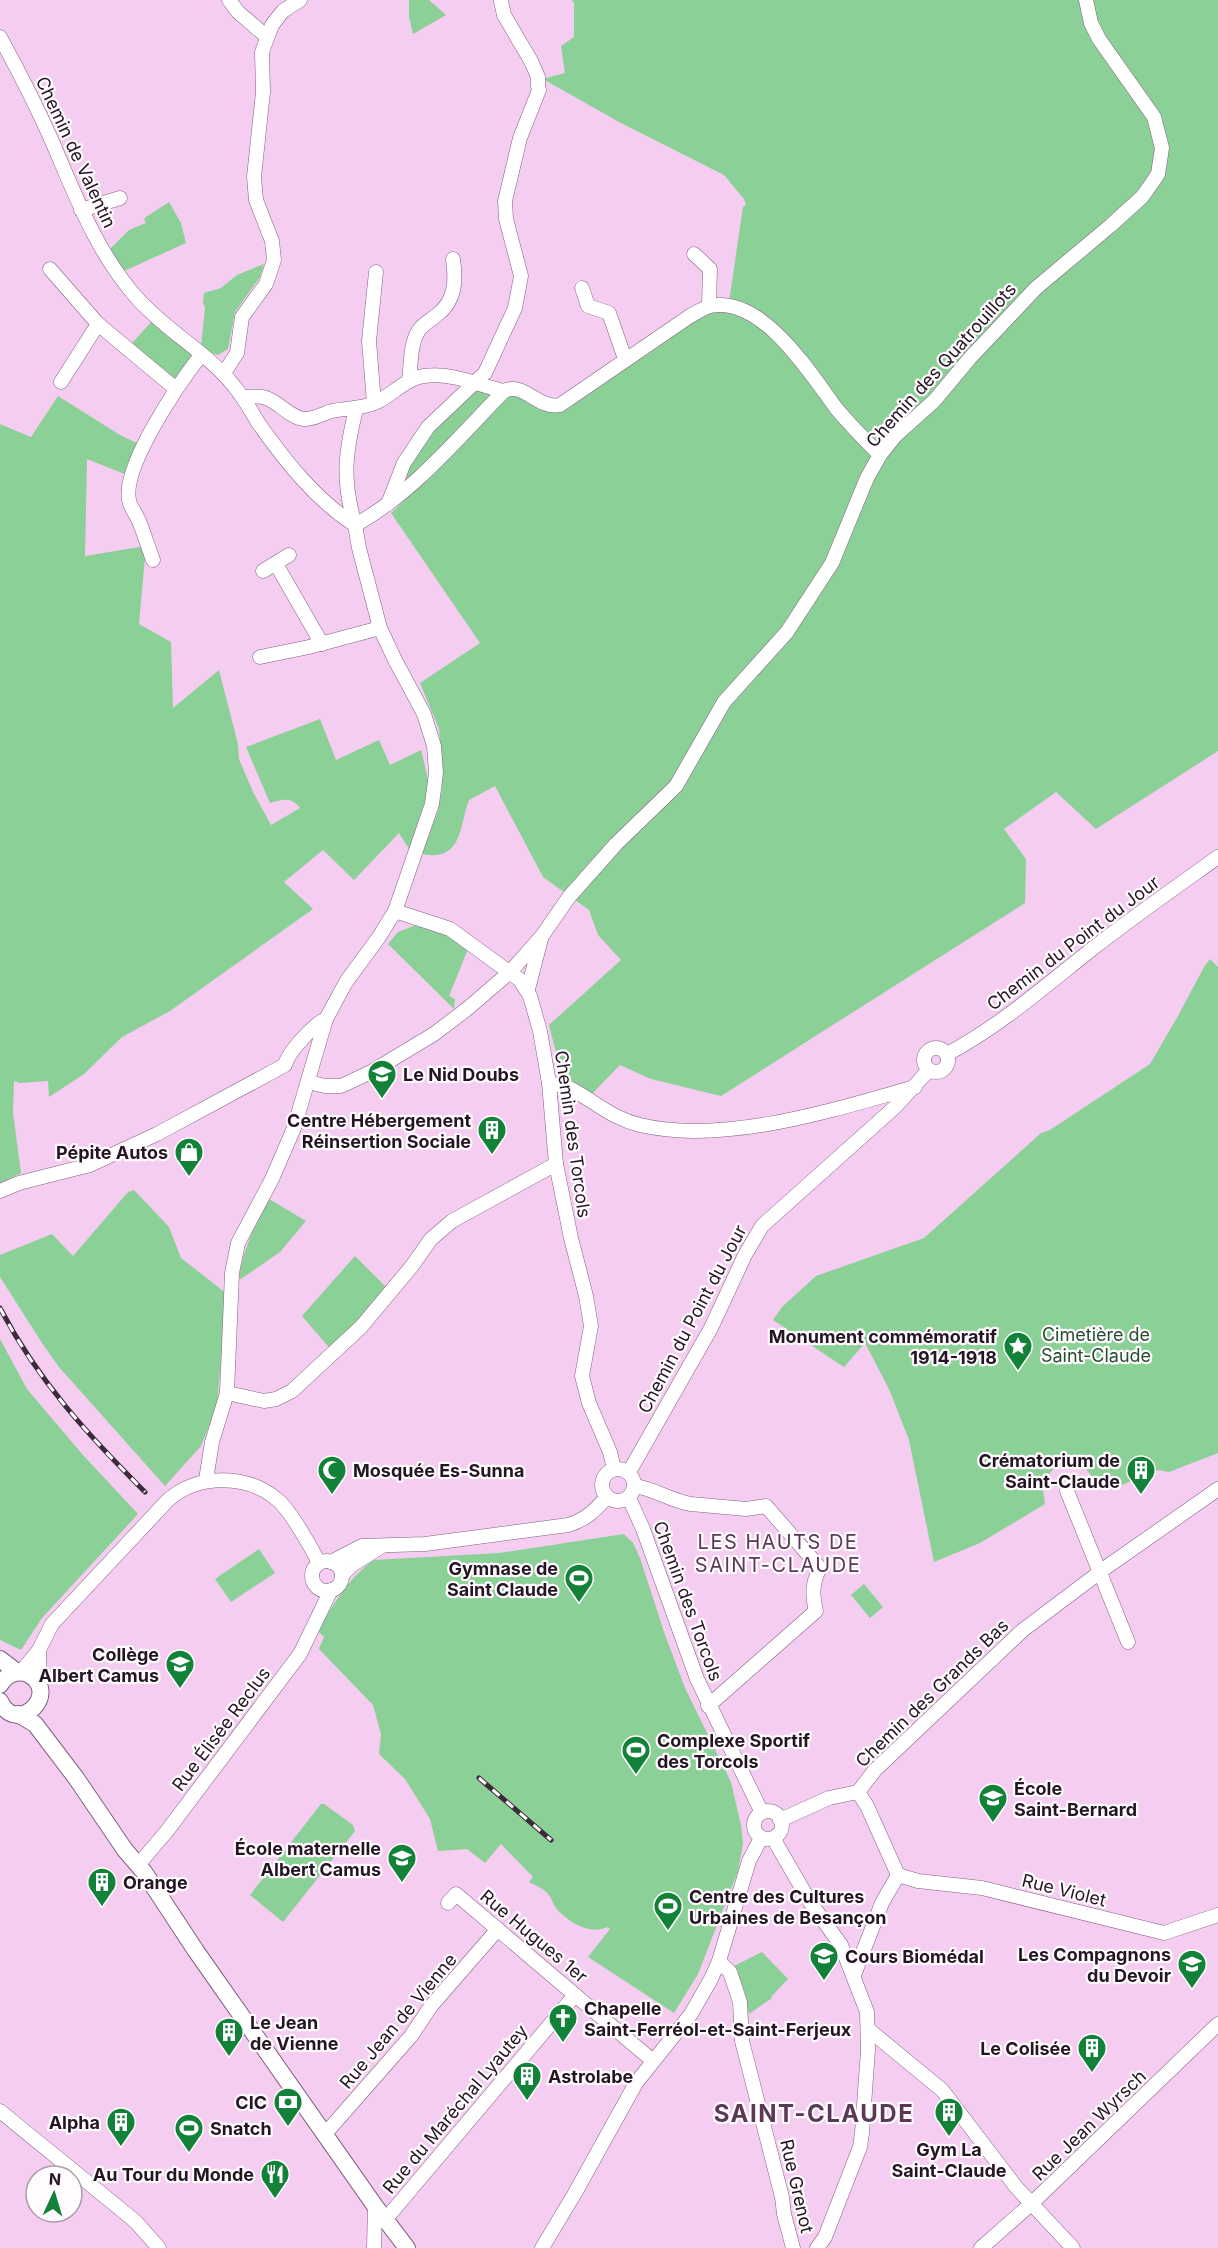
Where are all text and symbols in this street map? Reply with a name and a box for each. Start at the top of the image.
street label: Chemin de Valentin [32,73,120,231]
street label: Chemin des Quatrouillots [862,279,1020,451]
street label: Chemin du Point du Jour [983,871,1163,1015]
street label: Chemin des Torcols [551,1049,595,1219]
school or university icon: Le Nid Doubs [366,1058,398,1100]
place label: Le Nid Doubs [403,1064,519,1085]
place label: Centre Hébergement Réinsertion Sociale [287,1110,471,1152]
building icon: Centre Hébergement Réinsertion Sociale [476,1114,508,1156]
shop icon: Pépite Autos [173,1136,205,1178]
place label: Pépite Autos [56,1142,168,1163]
street label: Chemin du Point du Jour [633,1221,751,1417]
park label: Cimetière de Saint-Claude [1041,1324,1151,1366]
place label: Monument commémoratif 1914-1918 [769,1326,997,1368]
place icon: Monument commémoratif 1914-1918 [1002,1330,1034,1372]
place label: Crématorium de Saint-Claude [978,1450,1120,1492]
mosque icon: Mosquée Es-Sunna [316,1454,348,1496]
building icon: Crématorium de Saint-Claude [1125,1454,1157,1496]
place label: Mosquée Es-Sunna [353,1460,524,1481]
street label: Chemin des Torcols [649,1518,727,1684]
district label: LES HAUTS DE SAINT-CLAUDE [695,1530,861,1577]
place label: Gymnase de Saint Claude [447,1558,558,1600]
sports icon: Gymnase de Saint Claude [563,1562,595,1604]
street label: Chemin des Grands Bas [851,1615,1013,1771]
place label: Collège Albert Camus [39,1644,159,1686]
school or university icon: Collège Albert Camus [164,1648,196,1690]
street label: Rue Élisée Reclus [167,1662,274,1795]
place label: Complexe Sportif des Torcols [657,1730,810,1772]
sports icon: Complexe Sportif des Torcols [620,1734,652,1776]
place label: École Saint-Bernard [1014,1778,1137,1820]
school or university icon: École Saint-Bernard [977,1782,1009,1824]
place label: École maternelle Albert Camus [235,1838,381,1880]
school or university icon: École maternelle Albert Camus [386,1842,418,1884]
building icon: Orange [86,1866,118,1908]
street label: Rue Violet [1020,1869,1108,1911]
place label: Orange [123,1872,188,1893]
street label: Rue Hugues 1er [476,1885,592,1987]
place label: Centre des Cultures Urbaines de Besançon [689,1886,886,1928]
sports icon: Centre des Cultures Urbaines de Besançon [652,1890,684,1932]
school or university icon: Cours Biomédal [808,1940,840,1982]
place label: Les Compagnons du Devoir [1018,1944,1171,1986]
place label: Cours Biomédal [845,1946,984,1967]
school or university icon: Les Compagnons du Devoir [1176,1948,1208,1990]
street label: Rue Jean de Vienne [335,1949,461,2093]
place label: Chapelle Saint-Ferréol-et-Saint-Ferjeux [584,1998,852,2040]
church icon: Chapelle Saint-Ferréol-et-Saint-Ferjeux [547,2002,579,2044]
place label: Le Jean de Vienne [250,2012,339,2054]
building icon: Le Jean de Vienne [213,2016,245,2058]
street label: Rue du Maréchal Lyautey [378,2020,532,2198]
building icon: Le Colisée [1076,2032,1108,2074]
place label: Le Colisée [980,2038,1071,2059]
building icon: Astrolabe [511,2060,543,2102]
street label: Rue Jean Wyrsch [1028,2065,1150,2185]
place label: Astrolabe [548,2066,634,2087]
bank icon: CIC [272,2086,304,2128]
place label: CIC [235,2092,267,2113]
building icon: Gym La Saint-Claude [933,2096,965,2138]
district label: SAINT-CLAUDE [714,2099,914,2128]
building icon: Alpha [105,2106,137,2148]
place label: Alpha [49,2112,100,2133]
sports icon: Snatch [173,2112,205,2154]
place label: Snatch [210,2118,272,2139]
street label: Rue Grenot [776,2137,818,2235]
place label: Gym La Saint-Claude [892,2139,1007,2181]
restaurant icon: Au Tour du Monde [259,2158,291,2200]
north arrow [24,2164,84,2224]
place label: Au Tour du Monde [93,2164,254,2185]
text: N [48,2169,62,2189]

